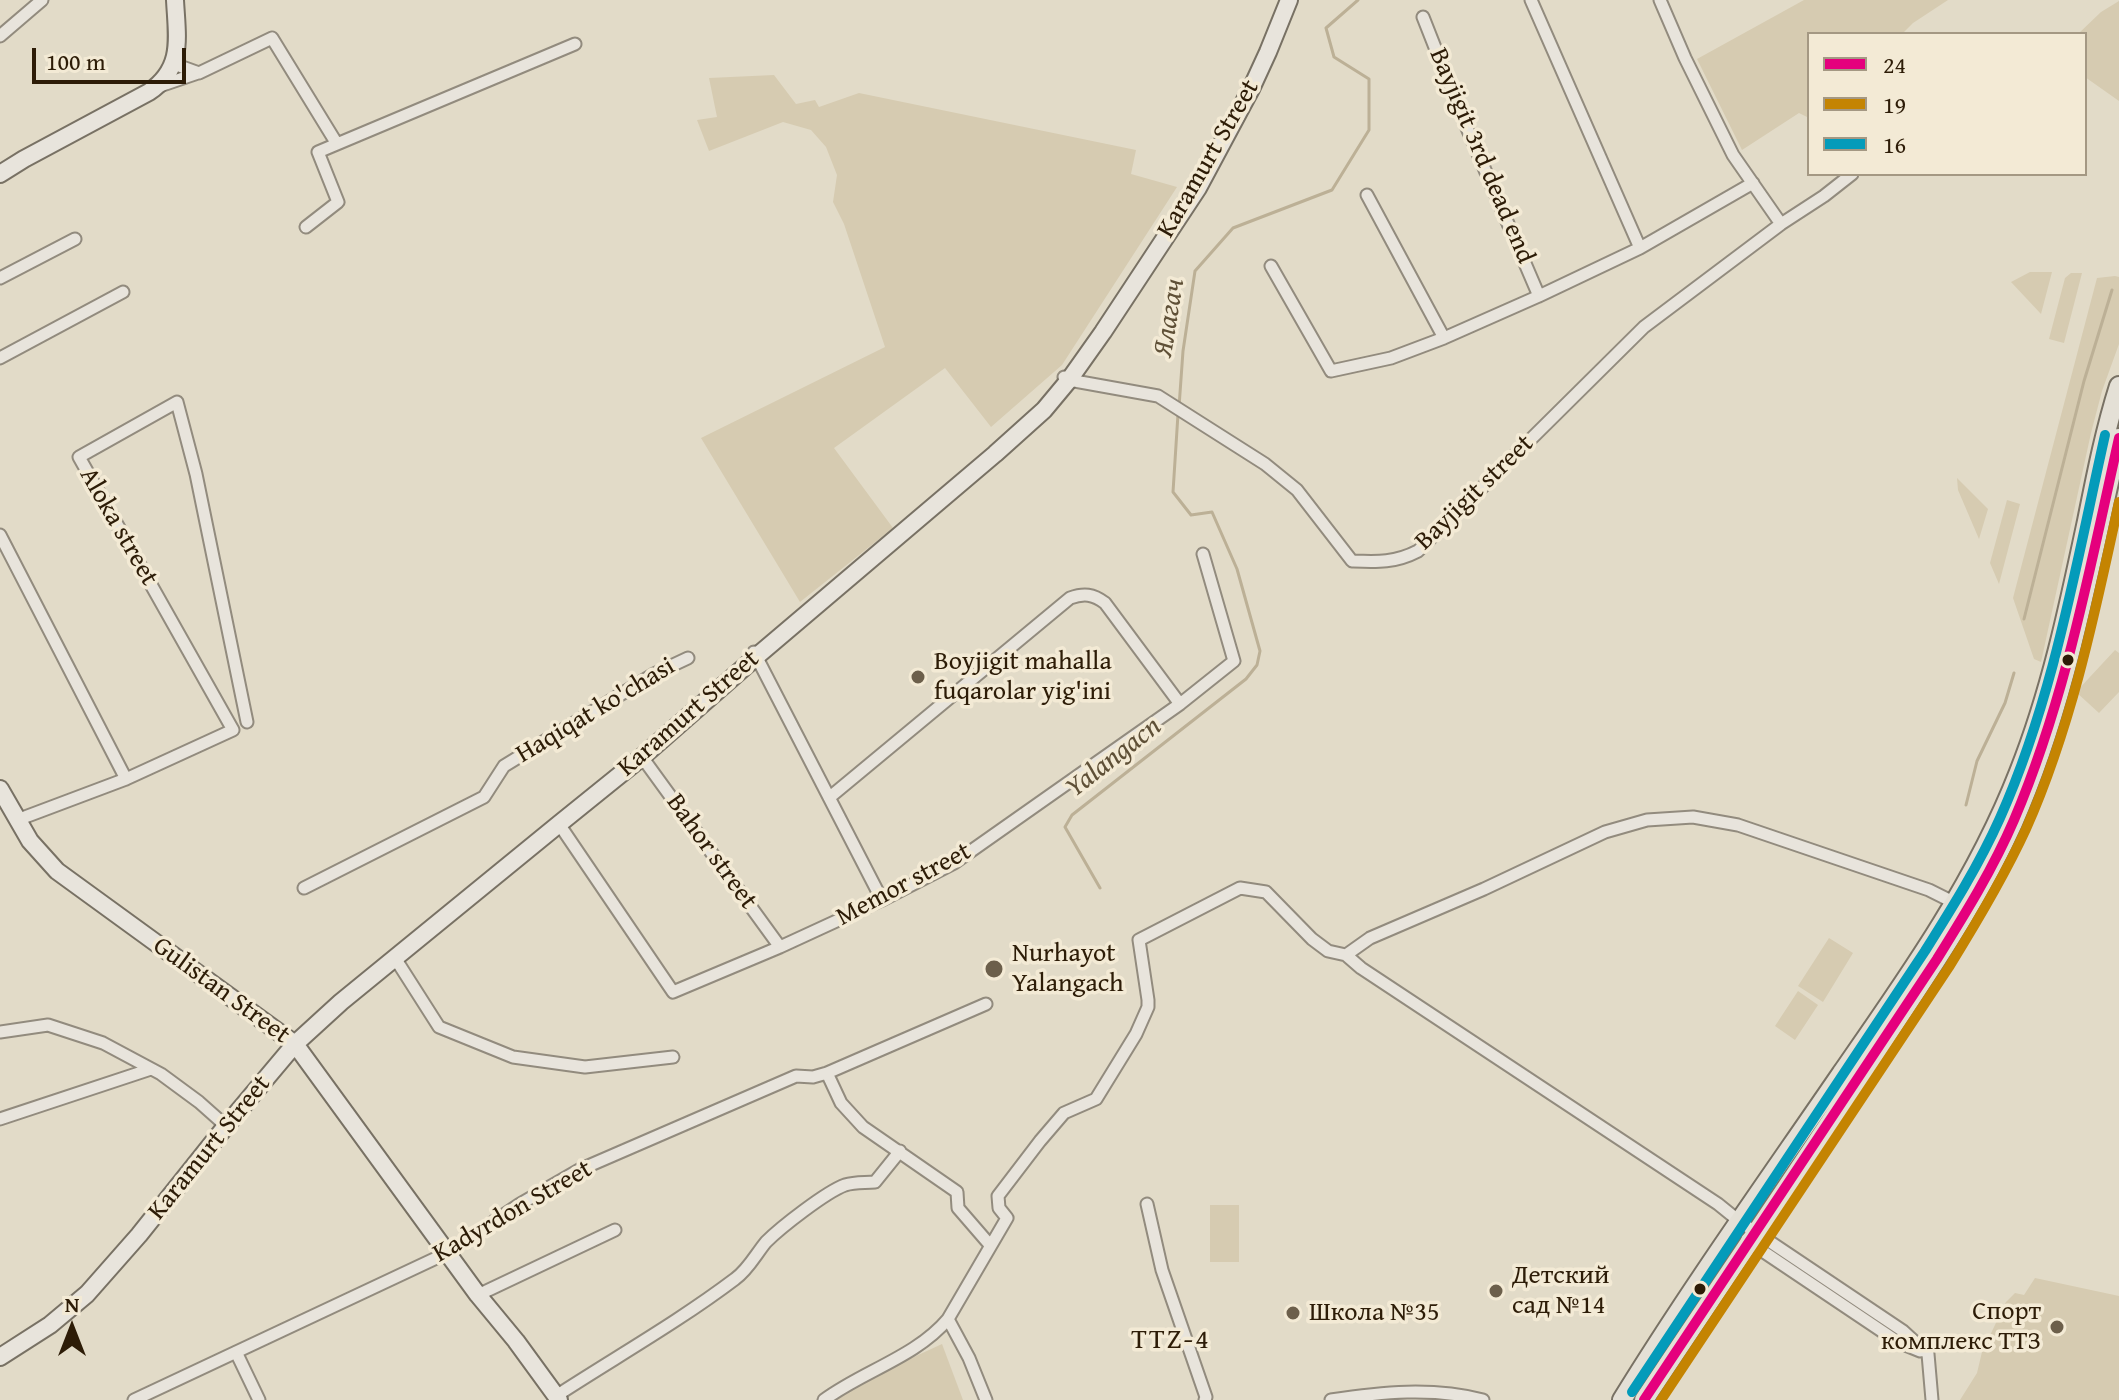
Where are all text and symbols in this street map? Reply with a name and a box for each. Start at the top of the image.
scale bar [36,32,190,82]
legend [1807,32,2087,176]
text: 100 m [46,44,106,79]
street label: Bayjigit 3rd dead end [1422,44,1540,268]
text: 24 [1883,47,1906,82]
street label: Karamurt Street [1151,75,1267,243]
text: 19 [1883,87,1906,122]
text: 16 [1883,127,1906,162]
water label: Ялагач [1147,276,1193,360]
street label: Bayjigit street [1409,429,1541,557]
street label: Aloka street [72,462,164,592]
street label: Karamurt Street [612,644,766,784]
place label: Boyjigit mahalla fuqarolar yig'ini [934,646,1112,708]
street label: Haqiqat ko'chasi [511,651,681,771]
unlabelled marker [2060,652,2076,668]
marker: Boyjigit mahalla fuqarolar yig'ini [909,668,927,686]
water label: Yalangacn [1060,710,1168,806]
street label: Bahor street [659,788,763,916]
street label: Memor street [831,837,977,933]
street label: Gulistan Street [146,931,296,1051]
place label: Nurhayot Yalangach [1012,938,1124,1000]
marker: Nurhayot Yalangach [983,958,1005,980]
street label: Karamurt Street [142,1069,278,1227]
street label: Kadyrdon Street [428,1154,598,1270]
place label: Детский сад №14 [1512,1260,1609,1322]
unlabelled marker [1692,1281,1708,1297]
marker: Детский сад №14 [1487,1282,1505,1300]
north arrow [32,1288,112,1368]
text: N [65,1288,79,1320]
place label: Спорт комплекс ТТЗ [1881,1296,2041,1358]
place label: Школа №35 [1309,1297,1440,1329]
marker: Школа №35 [1284,1304,1302,1322]
marker: Спорт комплекс ТТЗ [2048,1318,2066,1336]
district label: TTZ-4 [1131,1324,1211,1358]

